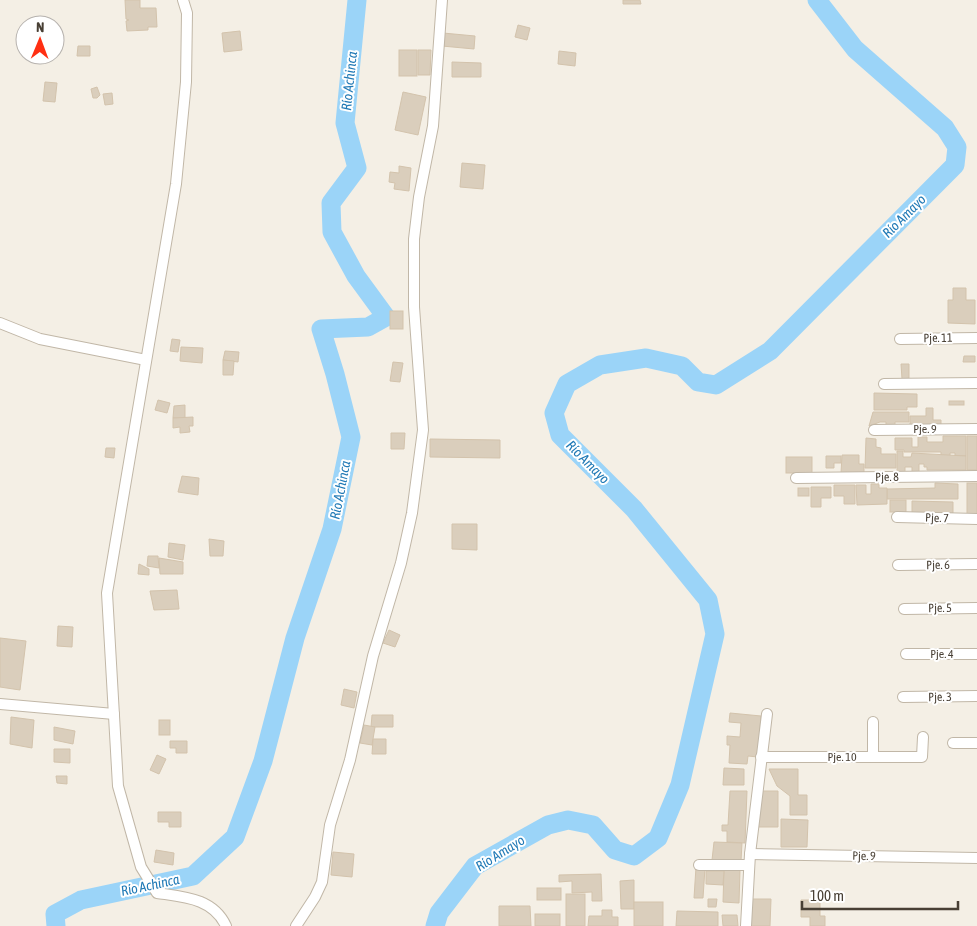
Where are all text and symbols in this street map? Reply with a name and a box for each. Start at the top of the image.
north arrow [15,15,65,65]
text: N [36,19,44,35]
water label: Río Achinca [338,50,360,111]
water label: Río Amayo [879,191,929,241]
street label: Pje. 11 [923,331,953,345]
street label: Pje. 9 [913,422,937,436]
water label: Río Amayo [563,437,613,487]
water label: Río Achinca [326,459,354,521]
street label: Pje. 8 [875,470,899,484]
street label: Pje. 7 [925,511,949,525]
street label: Pje. 6 [926,558,950,572]
street label: Pje. 5 [928,601,952,615]
street label: Pje. 4 [930,647,954,661]
street label: Pje. 3 [928,690,952,704]
street label: Pje. 10 [827,750,857,764]
water label: Río Amayo [473,832,528,874]
street label: Pje. 9 [852,849,876,863]
water label: Río Achinca [119,871,181,899]
scale bar [802,878,958,910]
text: 100 m [810,887,844,904]

